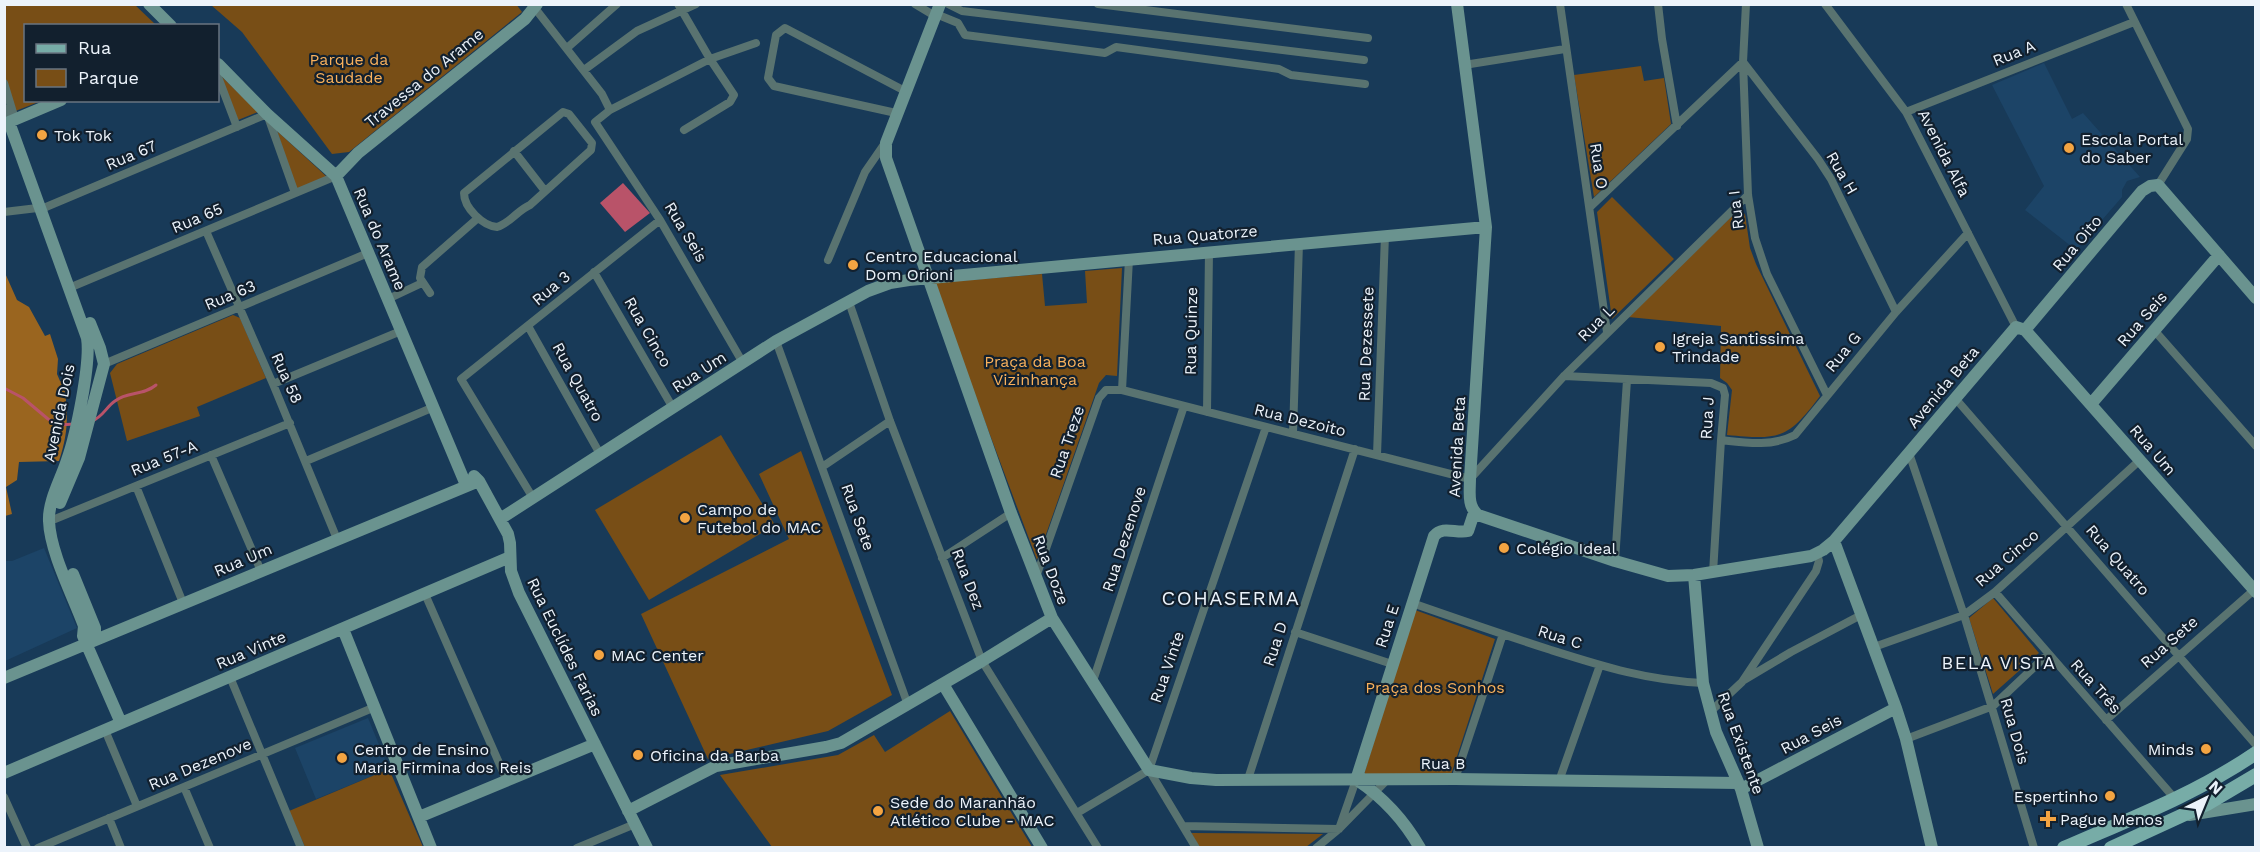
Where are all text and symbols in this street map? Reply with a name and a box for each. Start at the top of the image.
legend [24,24,219,102]
street label: Travessa do Arame [361,24,487,132]
street label: Rua A [1990,36,2039,70]
text: Rua [78,37,111,58]
park label: Parque da Saudade [310,50,388,87]
text: Parque [78,67,139,88]
street label: Avenida Alfa [1914,106,1974,200]
place label: Tok Tok [54,126,112,145]
marker: Tok Tok [35,128,49,142]
place label: Escola Portal do Saber [2081,130,2183,167]
street label: Rua 67 [103,136,159,174]
marker: Escola Portal do Saber [2062,141,2076,155]
street label: Rua O [1586,142,1612,190]
street label: Rua H [1822,148,1862,198]
street label: Rua do Arame [350,185,410,293]
street label: Rua I [1724,189,1748,231]
street label: Rua 65 [169,199,225,237]
street label: Rua Seis [661,199,711,265]
street label: Rua Oito [2048,211,2106,275]
street label: Rua Quatorze [1152,221,1258,249]
place label: Centro Educacional Dom Orioni [865,247,1018,284]
marker: Centro Educacional Dom Orioni [846,258,860,272]
street label: Rua 3 [528,267,574,309]
street label: Rua 63 [202,276,258,314]
street label: Rua Dezessete [1355,286,1377,402]
street label: Rua Quinze [1181,287,1201,375]
street label: Rua Seis [2113,288,2171,350]
street label: Rua Cinco [620,293,676,371]
street label: Rua L [1574,300,1619,345]
street label: Rua G [1821,328,1865,376]
place label: Igreja Santissima Trindade [1672,329,1804,366]
street label: Rua Quatro [548,339,608,425]
marker: Igreja Santissima Trindade [1653,340,1667,354]
street label: Avenida Beta [1903,342,1983,432]
street label: Rua Um [668,347,730,397]
street label: Rua 58 [267,350,307,406]
park label: Praça da Boa Vizinhança [984,352,1086,389]
street label: Avenida Dois [39,362,79,464]
street label: Avenida Beta [1445,396,1469,498]
street label: Rua J [1696,396,1718,440]
street label: Rua Dezoito [1252,399,1348,441]
street label: Rua Treze [1046,403,1088,481]
street label: Rua Um [2126,421,2180,479]
street label: Rua 57-A [128,436,201,480]
street label: Rua Sete [837,481,879,553]
street label: Rua Dezenove [1098,484,1150,594]
place label: Campo de Futebol do MAC [697,500,821,537]
marker: Campo de Futebol do MAC [678,511,692,525]
street label: Rua Quatro [2082,521,2154,599]
street label: Rua Cinco [1971,525,2043,591]
street label: Rua Doze [1029,532,1073,608]
street label: Rua Um [211,539,275,581]
place label: Colégio Ideal [1516,539,1616,558]
marker: Colégio Ideal [1497,541,1511,555]
street label: Rua Dez [948,546,988,612]
street label: Rua Euclídes Farias [523,575,607,719]
district label: COHASERMA [1161,586,1301,610]
street label: Rua E [1371,602,1403,650]
street label: Rua Sete [2136,612,2202,672]
street label: Rua D [1259,619,1291,669]
street label: Rua C [1535,621,1585,653]
street label: Rua Vinte [213,627,289,673]
street label: Rua Vinte [1146,629,1188,705]
place label: MAC Center [611,646,704,665]
marker: MAC Center [592,648,606,662]
district label: BELA VISTA [1942,652,2056,673]
street label: Rua Três [2067,655,2125,717]
park label: Praça dos Sonhos [1365,678,1505,697]
street label: Rua Existente [1714,689,1768,797]
street label: Rua Dois [1996,696,2034,766]
street label: Rua Seis [1777,710,1845,758]
street label: Rua Dezenove [146,734,254,794]
place label: Centro de Ensino Maria Firmina dos Reis [354,740,531,777]
place label: Minds [2148,740,2194,759]
marker: Minds [2199,742,2213,756]
place label: Oficina da Barba [650,746,779,765]
marker: Oficina da Barba [631,748,645,762]
marker: Centro de Ensino Maria Firmina dos Reis [335,751,349,765]
street label: Rua B [1421,754,1465,773]
north arrow [2176,768,2236,828]
text: N [2205,776,2227,798]
place label: Espertinho [2014,787,2098,806]
marker: Espertinho [2103,789,2117,803]
place label: Sede do Maranhão Atlético Clube - MAC [890,793,1055,830]
marker: Sede do Maranhão Atlético Clube - MAC [871,804,885,818]
place label: Pague Menos [2060,810,2163,829]
marker: Pague Menos [2041,812,2055,826]

